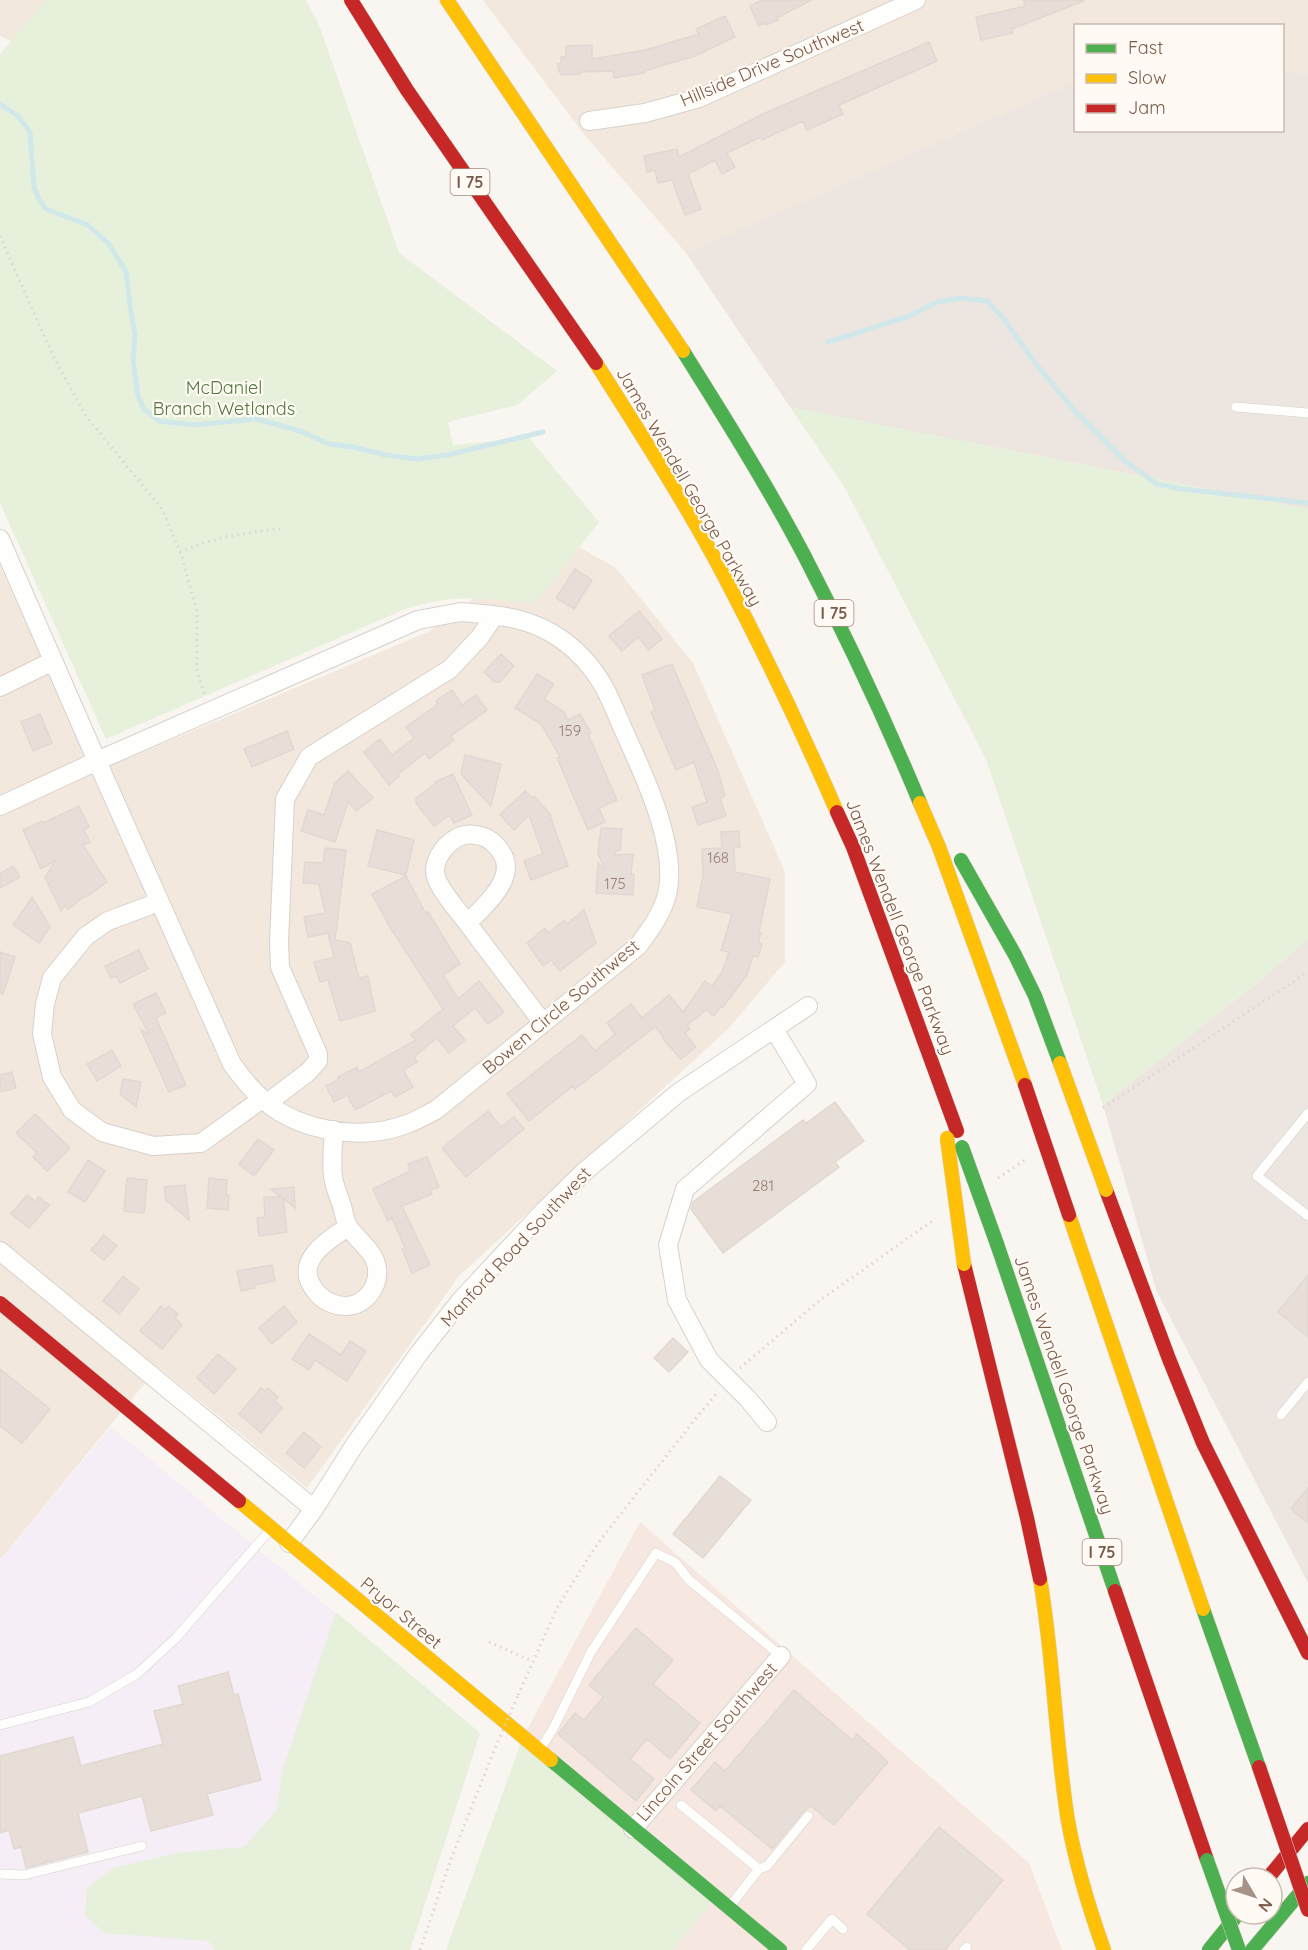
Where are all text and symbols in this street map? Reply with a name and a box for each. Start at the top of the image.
street label: Hillside Drive Southwest [676,13,867,112]
legend [1074,24,1284,132]
text: Fast [1128,36,1163,59]
text: Slow [1128,66,1166,89]
text: Jam [1128,96,1166,119]
road number: I 75 [450,169,490,195]
street label: James Wendell George Parkway [611,363,767,610]
park label: McDaniel Branch Wetlands [153,376,295,420]
road number: I 75 [814,600,854,626]
house number: 159 [559,721,581,740]
street label: James Wendell George Parkway [841,796,960,1058]
house number: 168 [707,848,729,867]
house number: 175 [604,874,626,893]
street label: Bowen Circle Southwest [477,934,644,1079]
street label: Manford Road Southwest [435,1162,596,1332]
house number: 281 [752,1176,774,1195]
street label: James Wendell George Parkway [1009,1252,1120,1517]
road number: I 75 [1082,1539,1122,1565]
street label: Pryor Street [356,1572,447,1653]
street label: Lincoln Street Southwest [631,1657,782,1826]
north arrow [1224,1866,1284,1926]
text: N [1254,1895,1277,1916]

